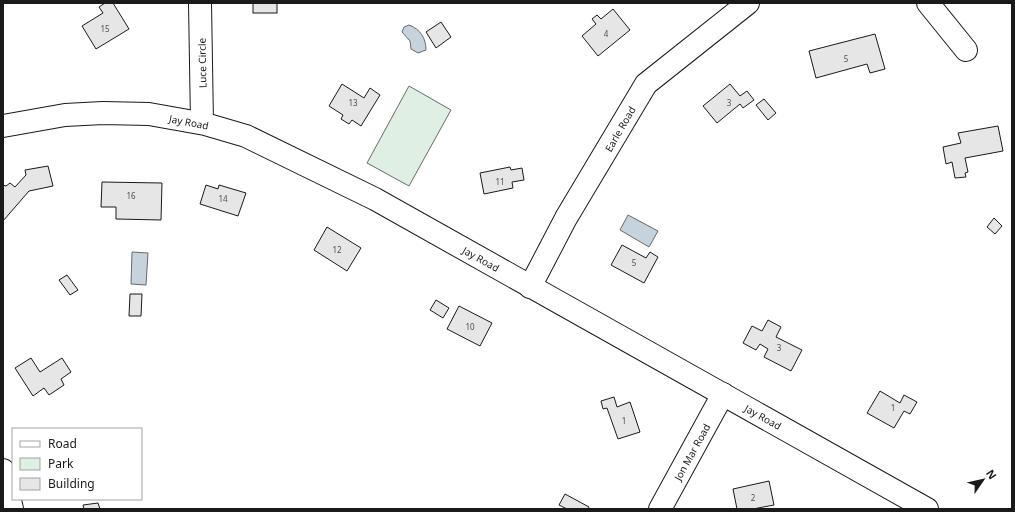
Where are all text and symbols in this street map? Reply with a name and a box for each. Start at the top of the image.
house number: 15 [100,23,110,34]
house number: 4 [604,28,609,39]
street label: Luce Circle [195,37,209,88]
house number: 5 [844,53,849,64]
house number: 13 [348,97,358,108]
house number: 3 [727,97,732,108]
street label: Earle Road [601,104,639,154]
street label: Jay Road [167,111,210,133]
house number: 11 [495,176,505,187]
house number: 16 [126,190,136,201]
house number: 14 [218,193,228,204]
street label: Jay Road [459,243,502,275]
house number: 12 [332,244,342,255]
house number: 5 [632,257,637,268]
house number: 10 [465,321,475,332]
house number: 3 [777,342,782,353]
street label: Jay Road [741,401,784,433]
house number: 1 [891,402,895,413]
house number: 1 [622,415,626,426]
street label: Jon Mar Road [670,421,713,484]
legend [12,428,142,500]
text: Road [48,435,77,452]
text: Park [48,455,74,472]
north arrow [963,460,1003,500]
text: N [983,466,1000,482]
text: Building [48,475,95,492]
house number: 2 [751,492,756,503]

